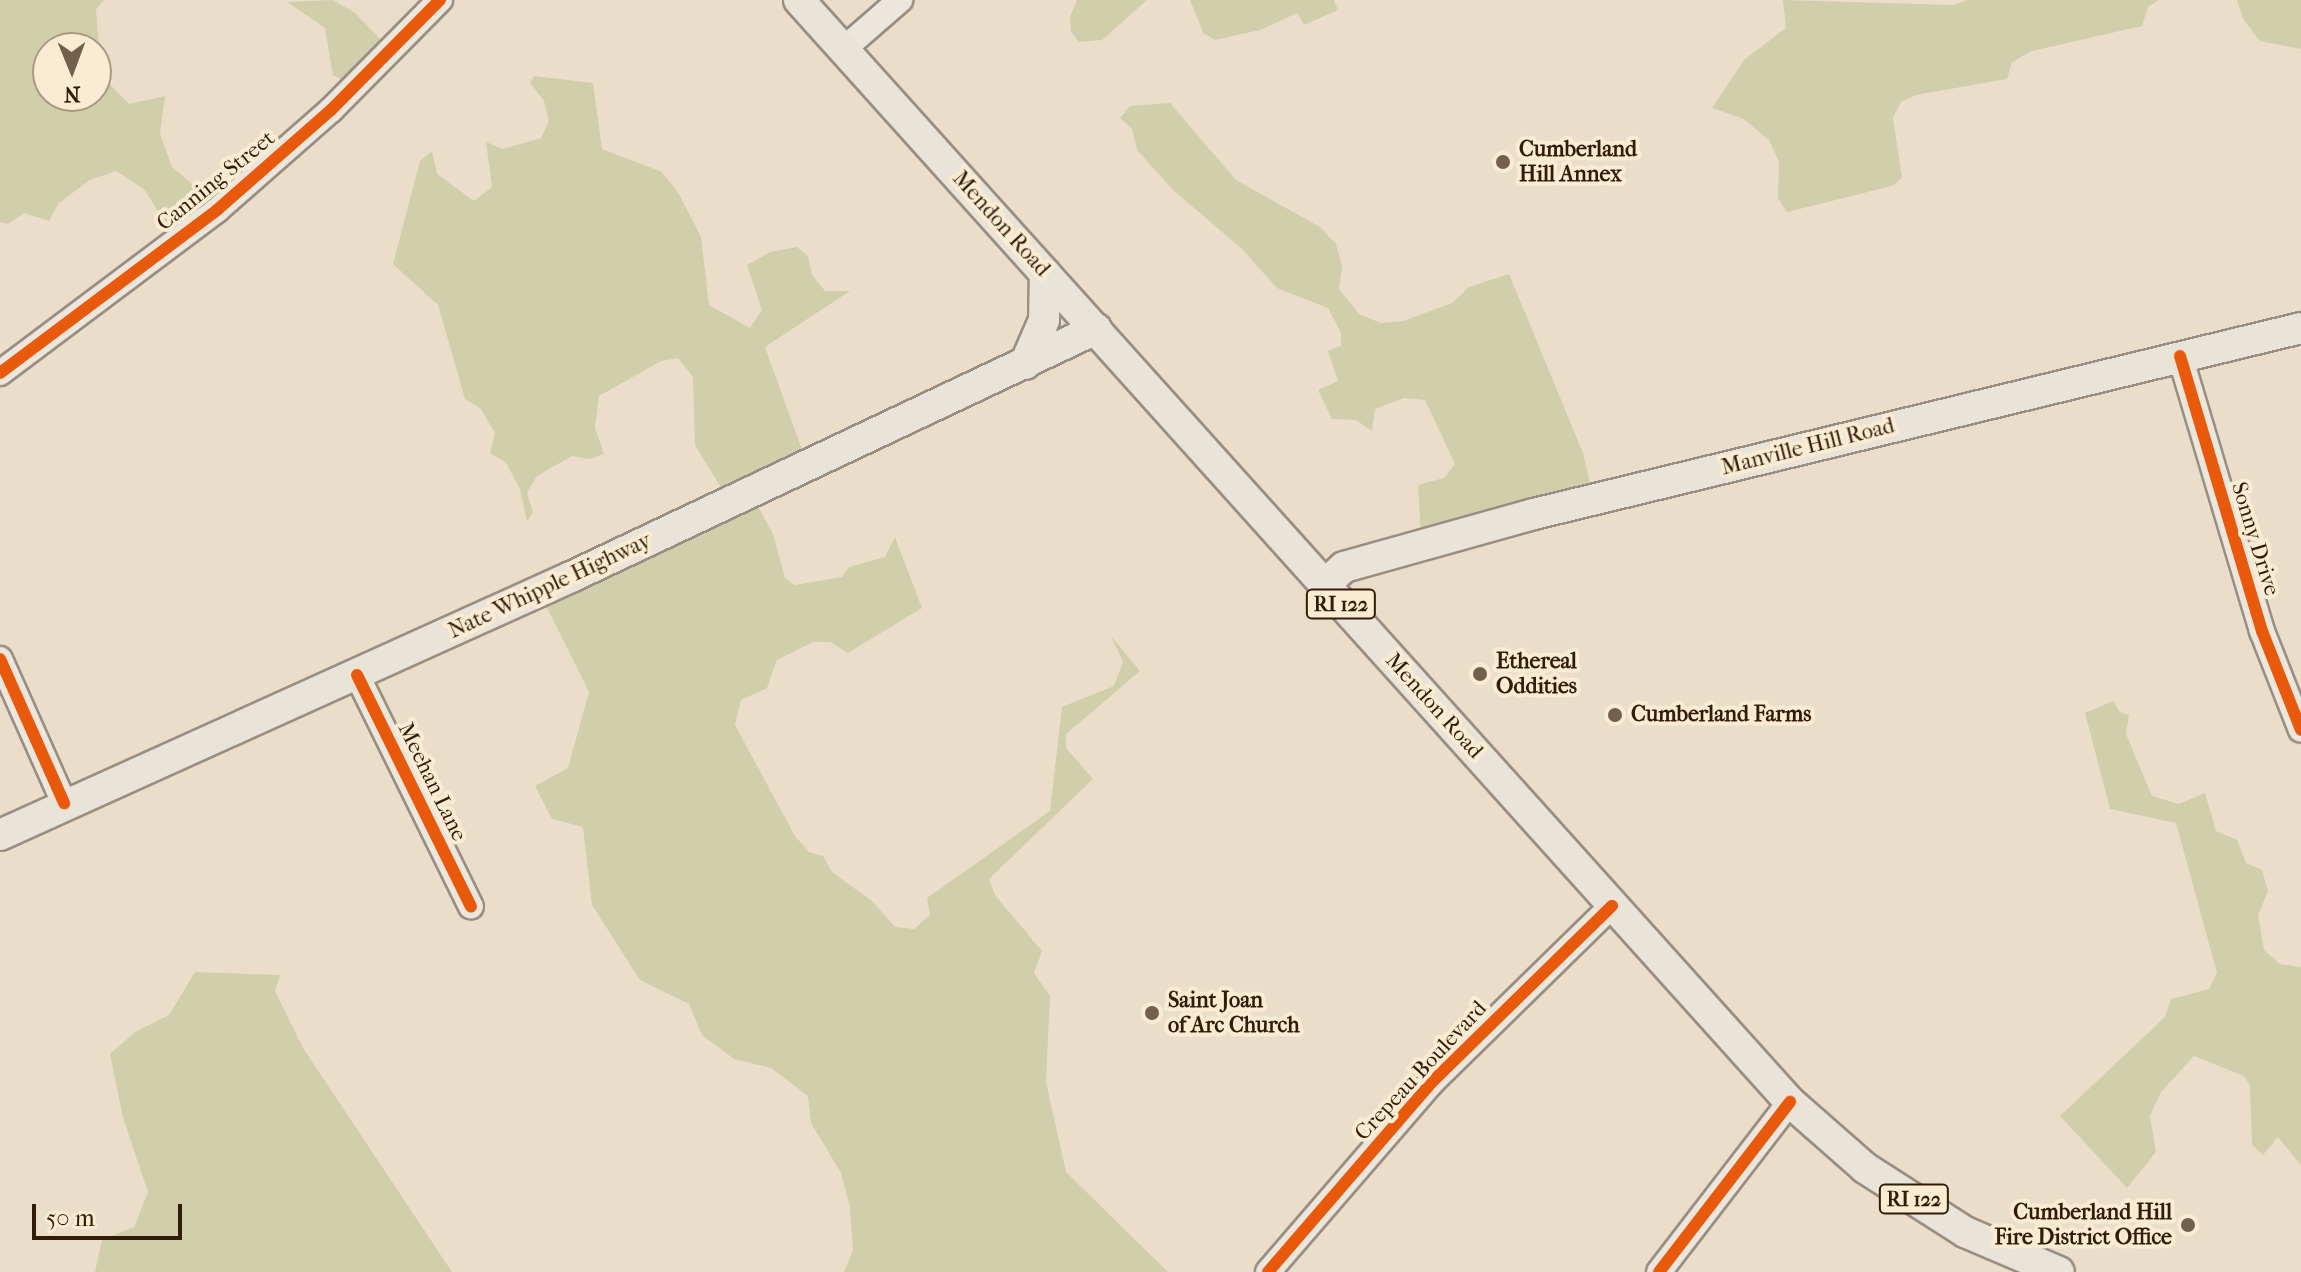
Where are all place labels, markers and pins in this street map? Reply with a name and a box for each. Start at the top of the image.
place label: Cumberland Hill Annex [1519,136,1637,188]
marker: Cumberland Hill Annex [1494,153,1512,171]
place label: Ethereal Oddities [1496,648,1577,700]
marker: Ethereal Oddities [1471,665,1489,683]
place label: Cumberland Farms [1631,702,1811,728]
marker: Cumberland Farms [1606,706,1624,724]
place label: Saint Joan of Arc Church [1168,987,1299,1038]
marker: Saint Joan of Arc Church [1143,1004,1161,1022]
place label: Cumberland Hill Fire District Office [1994,1199,2172,1250]
marker: Cumberland Hill Fire District Office [2179,1216,2197,1234]

